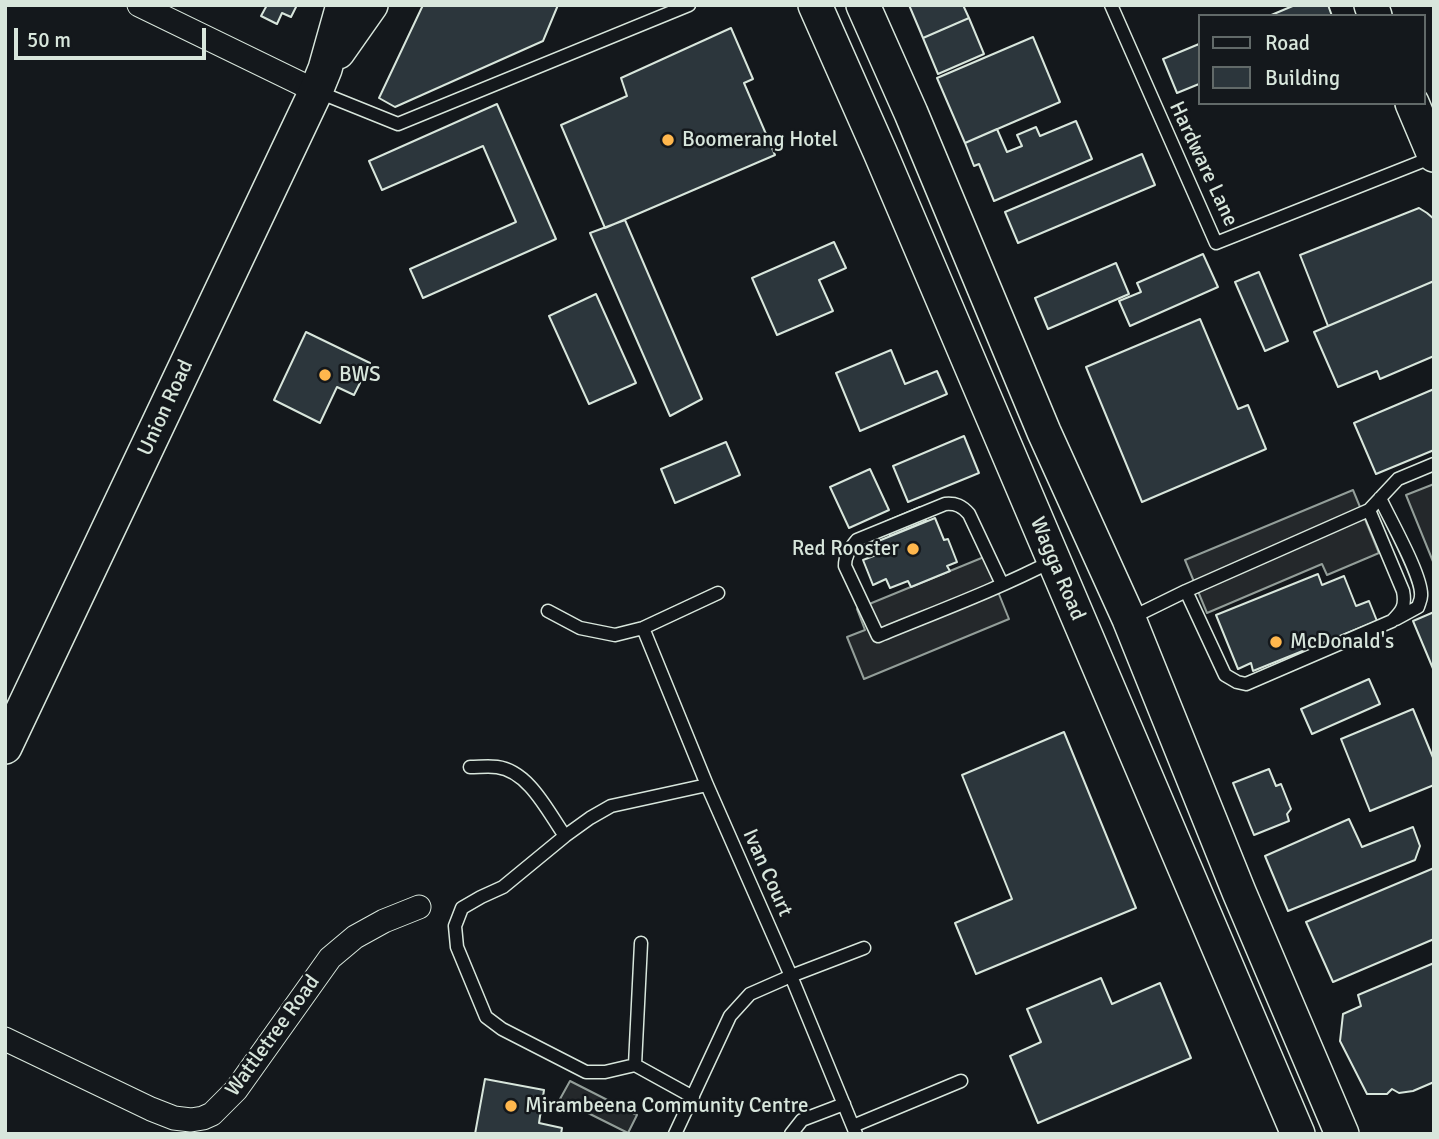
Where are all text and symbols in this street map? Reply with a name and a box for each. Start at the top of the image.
scale bar [18,14,210,58]
legend [1198,14,1425,105]
text: 50 m [27,27,71,53]
text: Road [1265,30,1310,56]
text: Building [1265,65,1340,91]
street label: Hardware Lane [1163,98,1243,230]
place label: Boomerang Hotel [682,127,838,153]
marker: Boomerang Hotel [660,132,676,148]
street label: Union Road [133,356,199,460]
place label: BWS [339,362,381,388]
marker: BWS [317,367,333,383]
street label: Wagga Road [1024,513,1090,625]
place label: Red Rooster [792,536,899,562]
marker: Red Rooster [905,541,921,557]
place label: McDonald's [1290,629,1394,655]
marker: McDonald's [1268,634,1284,650]
street label: Ivan Court [737,825,797,921]
street label: Wattletree Road [221,970,325,1102]
place label: Mirambeena Community Centre [525,1093,808,1119]
marker: Mirambeena Community Centre [503,1098,519,1114]

